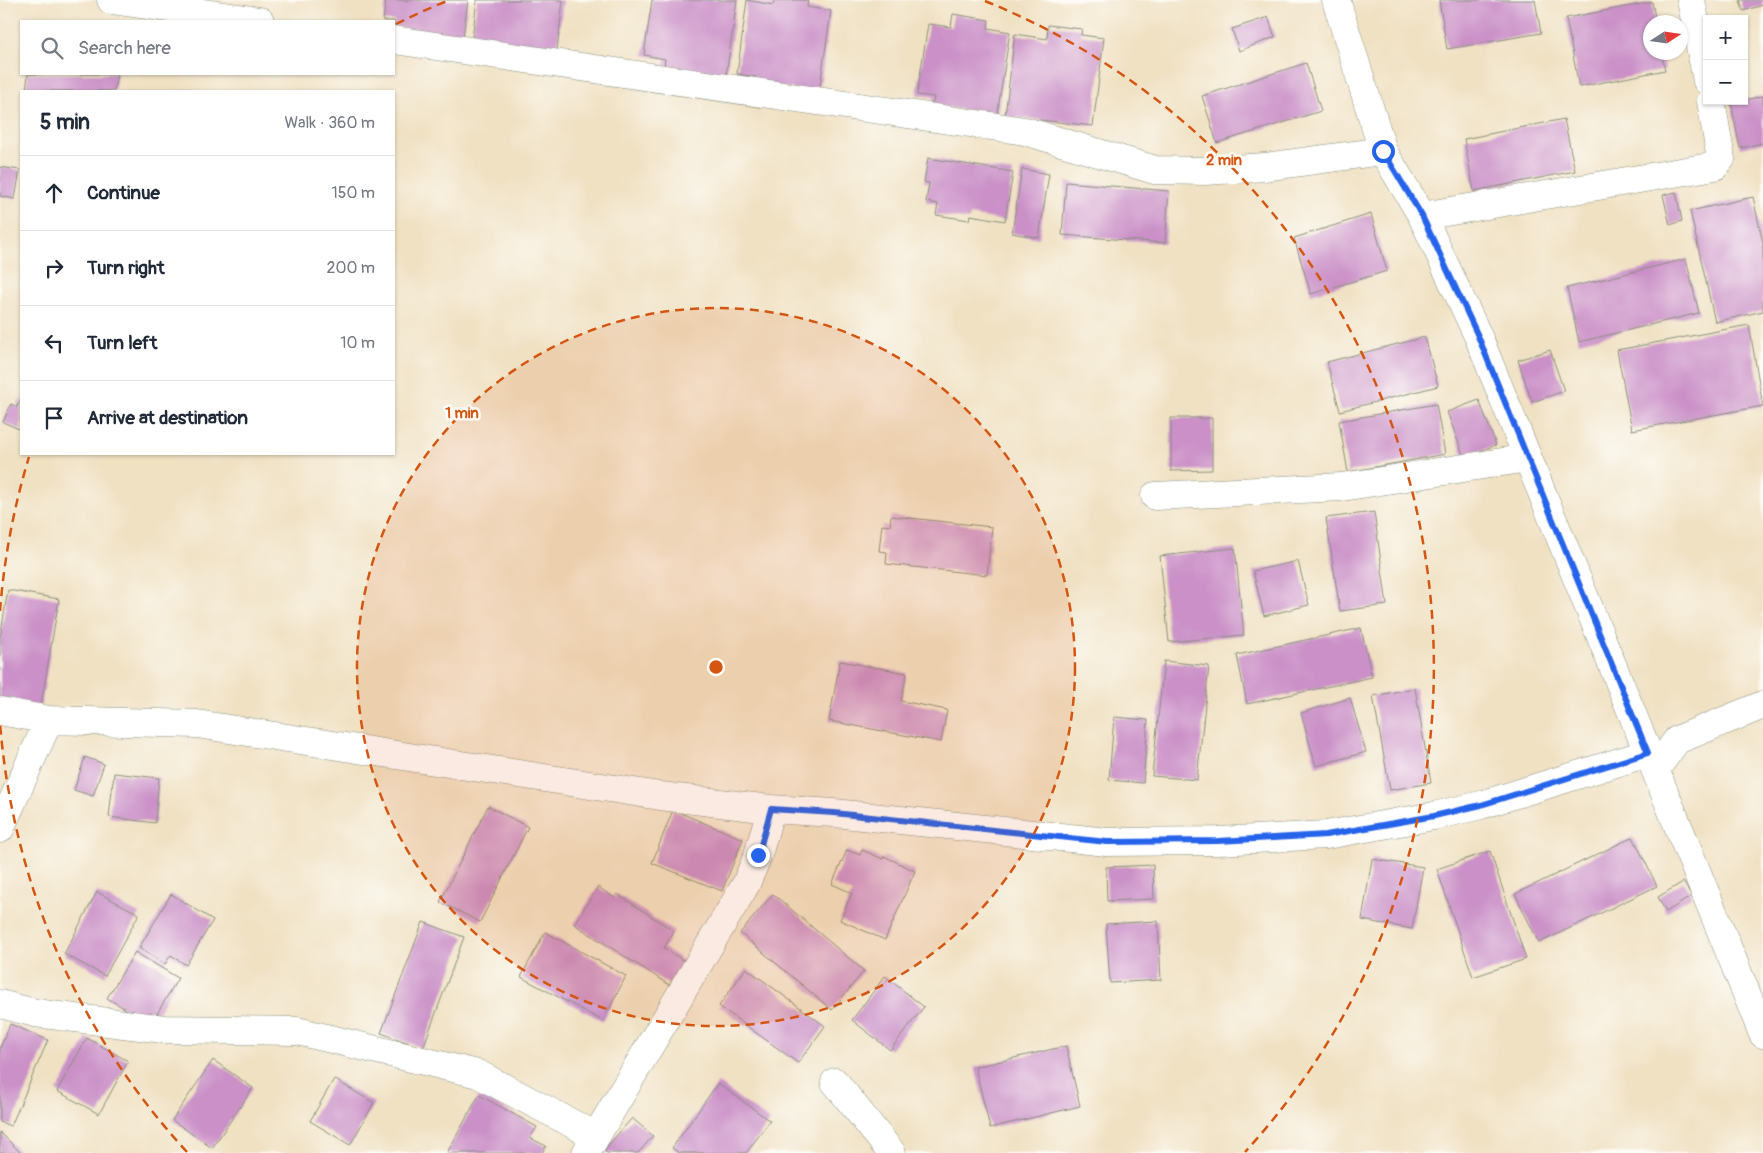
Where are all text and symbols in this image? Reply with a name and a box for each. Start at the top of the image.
north arrow [1643,15,1688,60]
map controls [1703,15,1748,105]
button: + [1703,15,1748,60]
search box [20,20,395,75]
icon: search [38,34,66,62]
text: Search here [78,36,171,60]
button: − [1703,60,1748,105]
text: 5 min [40,109,90,136]
text: Walk · 360 m [284,113,375,133]
route start [1372,140,1395,163]
text: 2 min [1206,151,1242,170]
icon: ahead [40,179,68,207]
text: Continue [87,181,160,205]
text: 150 m [331,183,375,203]
icon: right [40,254,68,282]
text: Turn right [87,256,165,280]
text: 200 m [327,258,375,278]
icon: left [40,329,68,357]
text: Turn left [87,331,157,355]
text: 10 m [340,333,375,353]
icon: arrive [40,404,68,432]
text: 1 min [445,404,479,423]
text: Arrive at destination [87,406,248,430]
centre of rings [707,658,725,676]
route end [747,844,770,867]

